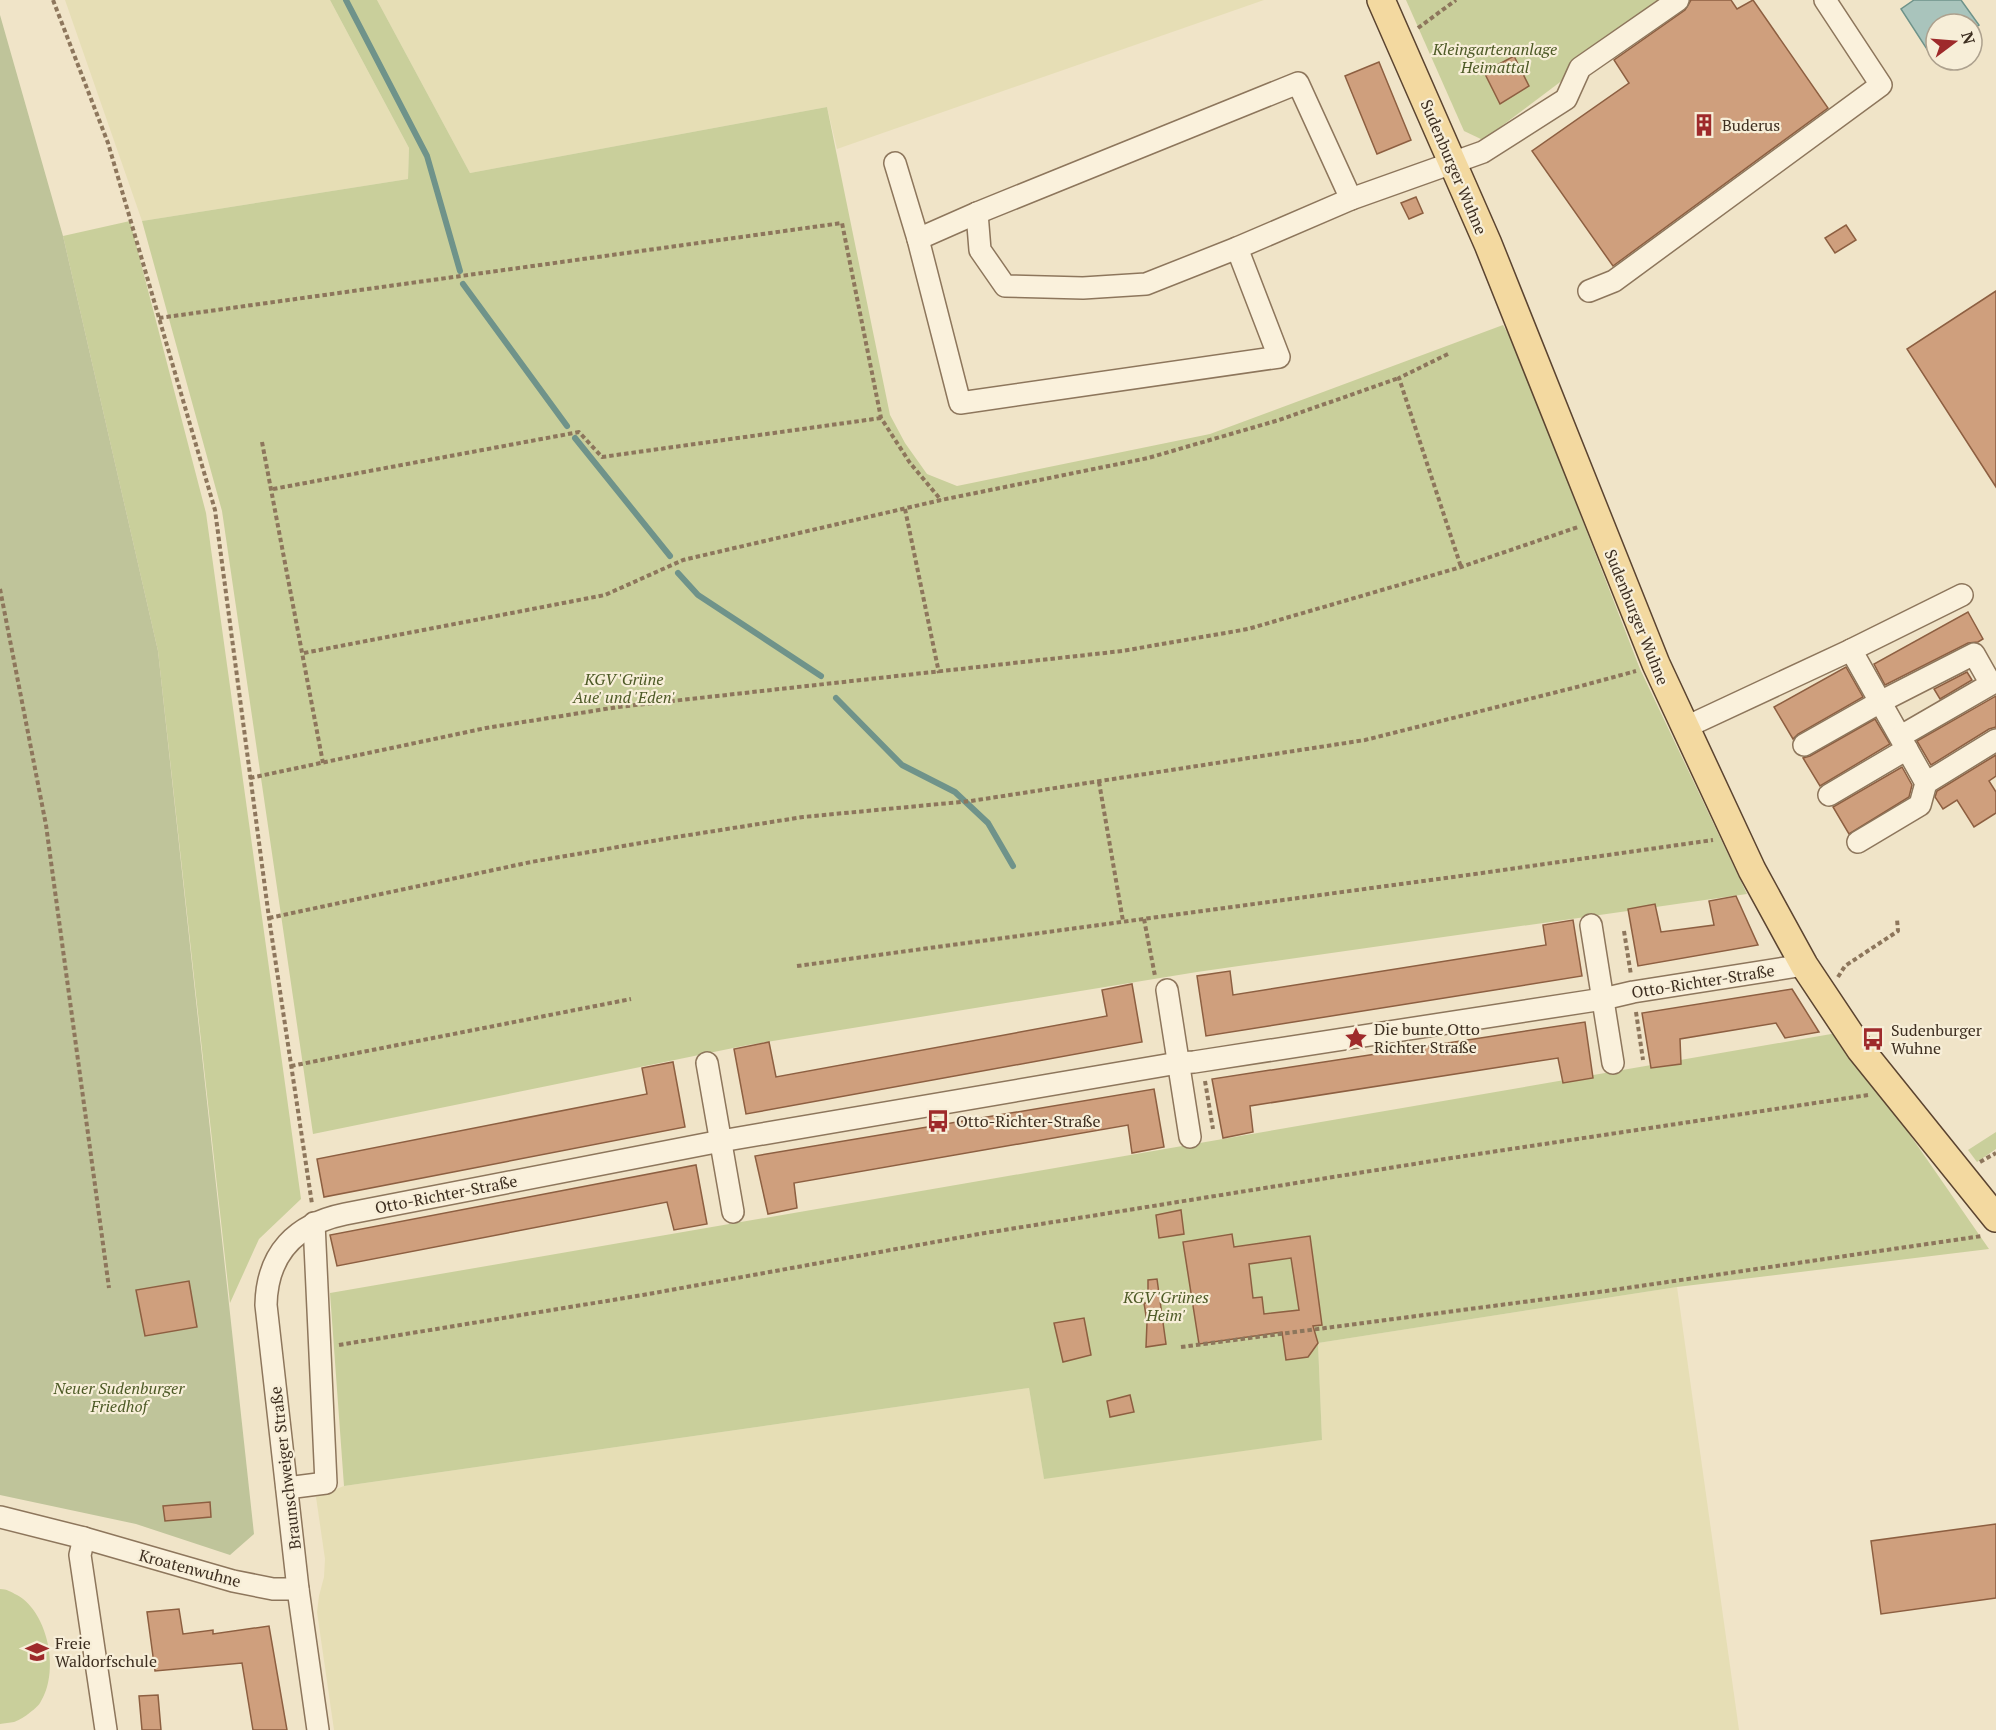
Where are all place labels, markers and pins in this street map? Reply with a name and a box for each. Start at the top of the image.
building icon: Buderus [1691,112,1717,138]
place label: Buderus [1722,114,1780,136]
place label: Die bunte Otto Richter Straße [1374,1018,1480,1058]
place label: Sudenburger Wuhne [1891,1019,1983,1059]
place icon: Die bunte Otto Richter Straße [1343,1025,1369,1051]
bus stop icon: Sudenburger Wuhne [1860,1026,1886,1052]
bus stop icon: Otto-Richter-Straße [925,1108,951,1134]
place label: Otto-Richter-Straße [956,1110,1101,1132]
place label: Freie Waldorfschule [55,1632,157,1672]
school or university icon: Freie Waldorfschule [24,1639,50,1665]

